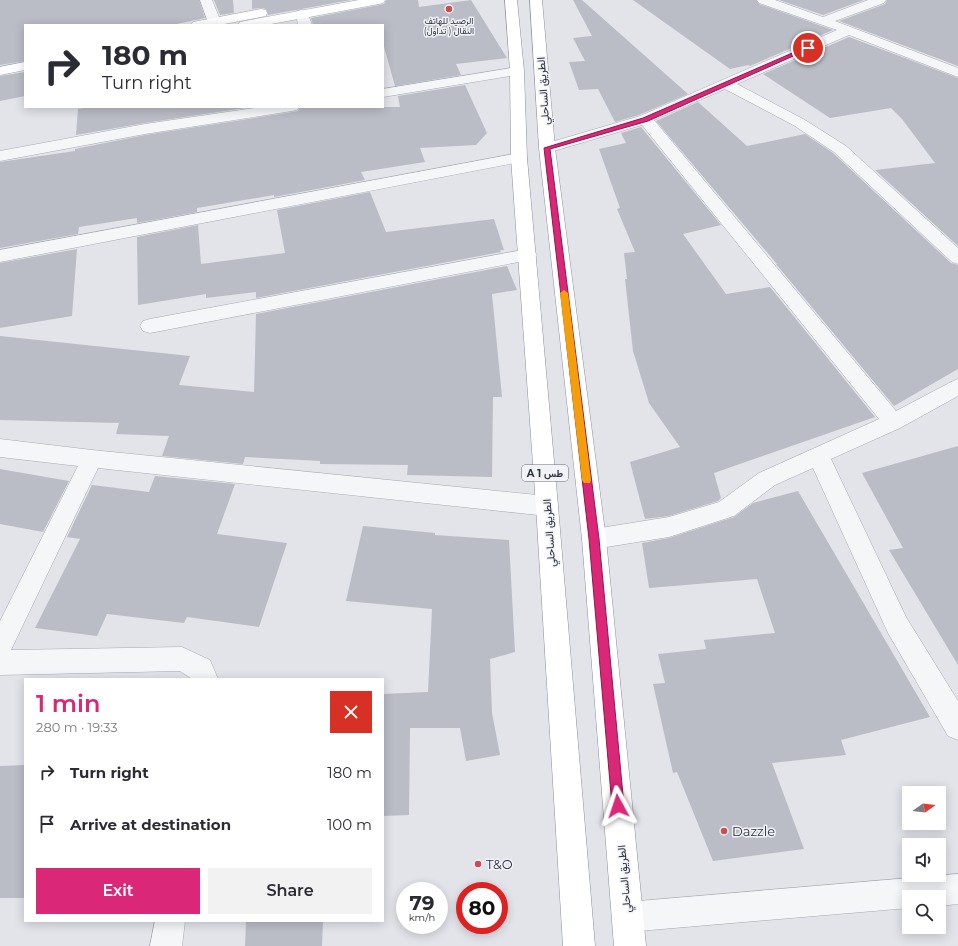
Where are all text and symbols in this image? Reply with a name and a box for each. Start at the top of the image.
marker: الرصيد للهاتف النقال ( تداول) [444,4,454,14]
place label: الرصيد للهاتف النقال ( تداول) [424,15,474,37]
pin [791,31,825,65]
icon: arrive [797,37,819,59]
text: 180 m [102,38,188,72]
icon: right [36,40,88,92]
street label: الطريق الساحلي [534,56,555,125]
text: Turn right [102,72,192,94]
road number: A 1 طس [522,465,568,481]
street label: الطريق الساحلي [540,498,561,567]
text: 1 min [36,689,100,718]
button: close [330,691,372,733]
text: 280 m · 19:33 [36,719,118,735]
icon: right [36,761,58,783]
text: Turn right [70,763,149,782]
text: 180 m [327,763,372,782]
position arrow [597,785,639,827]
north arrow [902,786,946,830]
map controls [902,786,946,934]
icon: arrive [36,813,58,835]
text: Arrive at destination [70,815,231,834]
text: 100 m [327,815,372,834]
place label: Dazzle [732,823,775,839]
marker: Dazzle [719,826,729,836]
button: sound [902,838,946,882]
street label: الطريق الساحلي [614,844,637,914]
place label: T&O [486,856,513,872]
marker: T&O [473,859,483,869]
button: Exit [36,868,200,914]
button: Share [208,868,372,914]
speed limit sign: 80 [456,882,508,934]
button: search [902,890,946,934]
text: 79 [409,891,435,915]
text: km/h [409,911,435,924]

